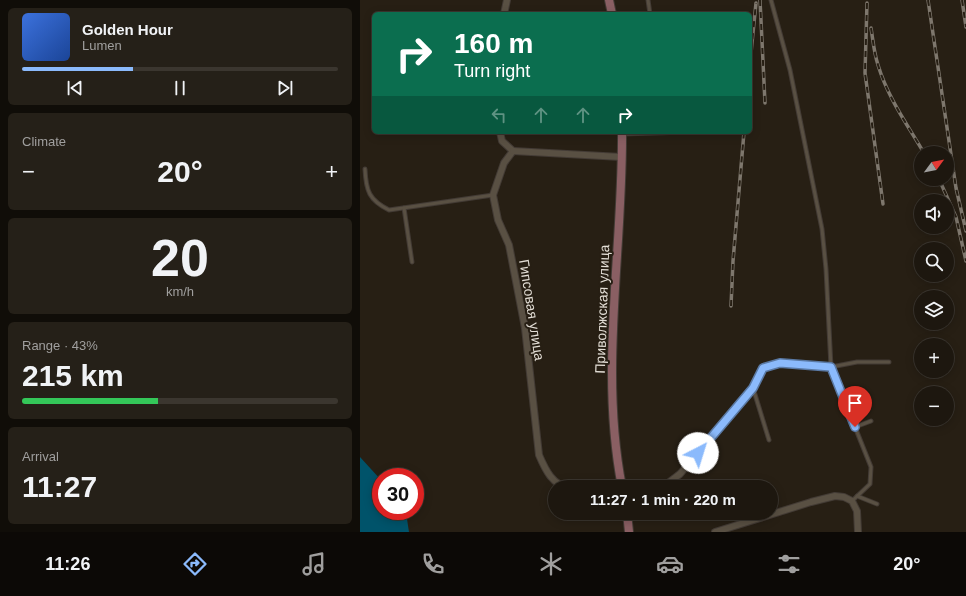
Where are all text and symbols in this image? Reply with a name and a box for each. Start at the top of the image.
text: Golden Hour [82,21,173,38]
icon: right [388,28,440,80]
text: 160 m [454,28,533,59]
text: Lumen [82,38,122,53]
text: Turn right [454,61,530,81]
icon: previous [64,77,86,99]
icon: pause [169,77,191,99]
icon: next [274,77,296,99]
icon: left [488,104,510,126]
icon: ahead [530,104,552,126]
icon: ahead [572,104,594,126]
icon: right [614,104,636,126]
text: Climate [22,134,66,149]
north arrow [914,146,954,186]
map controls [914,146,954,426]
text: 20° [157,155,203,188]
text: − [22,159,35,184]
text: + [325,159,338,184]
button: sound [914,194,954,234]
text: 20 [151,229,209,287]
button: search [914,242,954,282]
street label: Приволжская улица [592,244,612,374]
street label: Гипсовая улица [516,258,548,362]
text: km/h [166,284,194,299]
button: layers [914,290,954,330]
text: Range · 43% [22,338,98,353]
button: + [914,338,954,378]
text: 215 km [22,359,124,392]
pin [838,386,872,427]
button: − [914,386,954,426]
icon: arrive [844,392,866,414]
position arrow [677,432,719,474]
text: Arrival [22,449,59,464]
speed limit sign: 30 [372,468,424,520]
text: 11:27 [22,470,97,503]
text: 11:27 · 1 min · 220 m [590,491,736,508]
icon: directions [181,550,209,578]
icon: music [300,550,328,578]
icon: phone [419,550,447,578]
icon: climate [537,550,565,578]
icon: car [656,550,684,578]
icon: filters [775,550,803,578]
text: 11:26 [45,554,90,574]
text: 20° [893,554,921,574]

